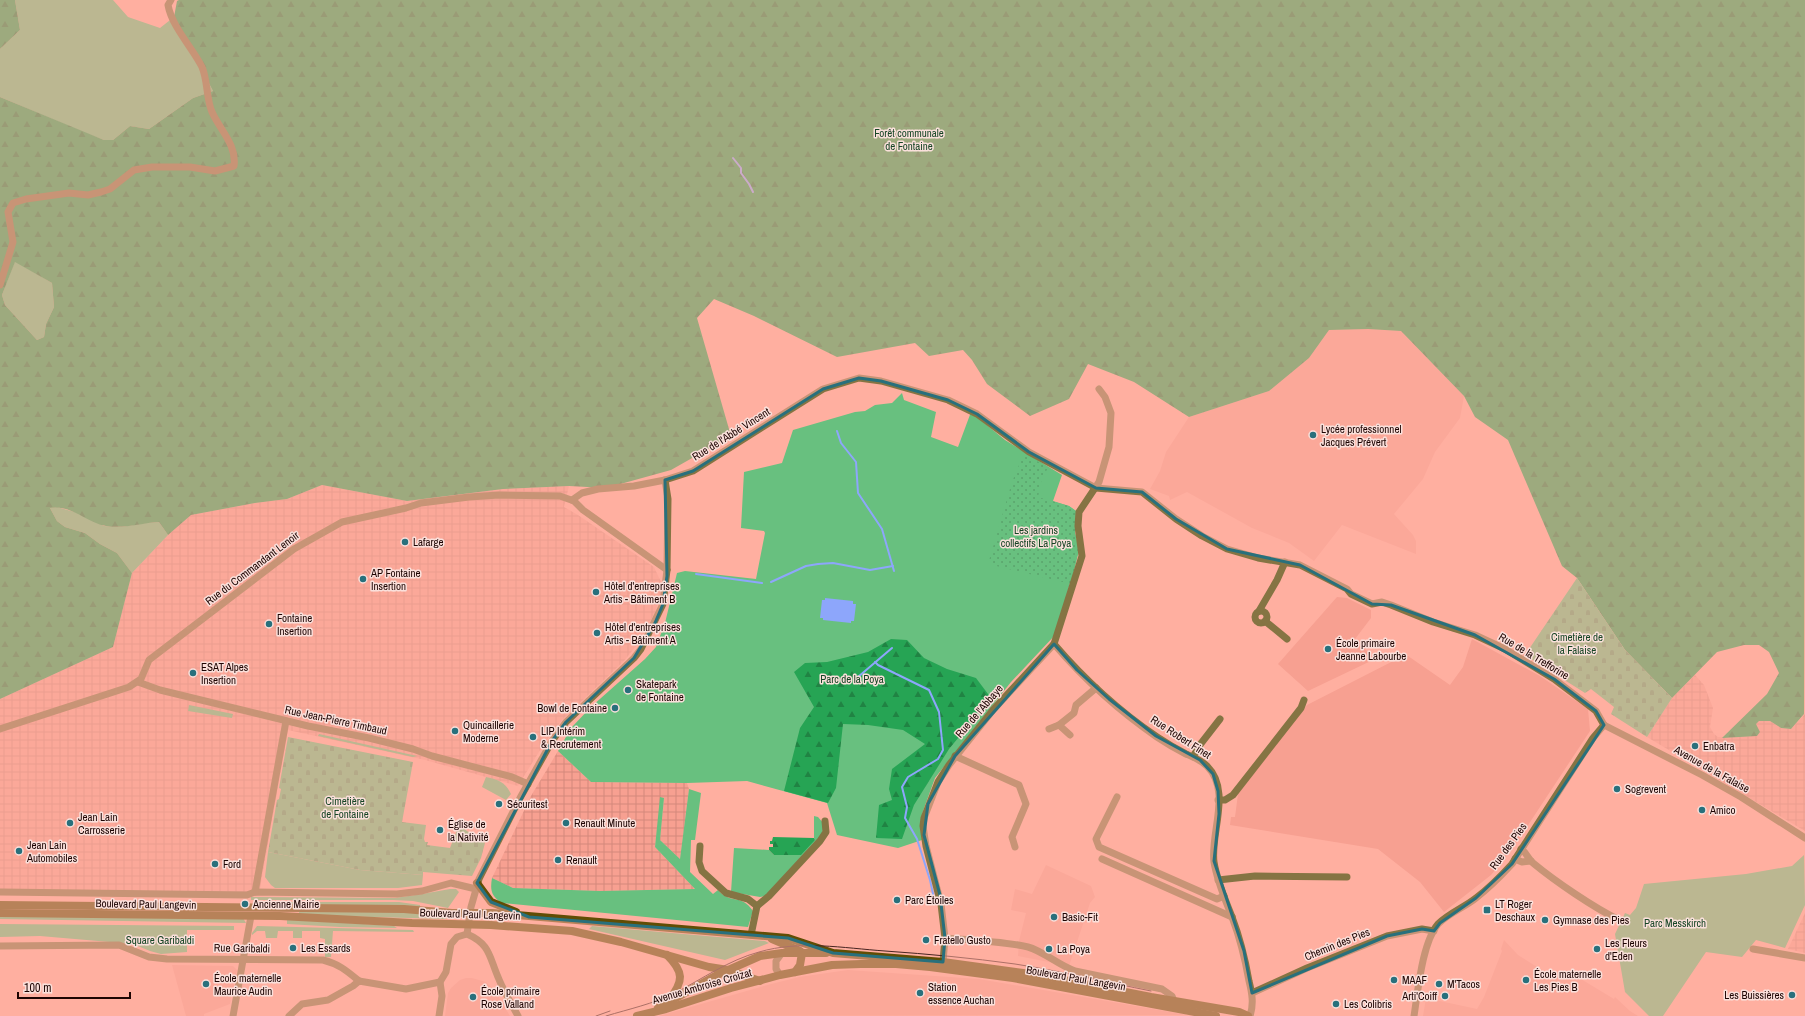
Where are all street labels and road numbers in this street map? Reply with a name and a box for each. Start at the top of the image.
street label: Rue de l'Abbé Vincent [689,404,773,464]
street label: Rue du Commandant Lenoir [202,528,302,608]
street label: Rue de la Trefforine [1496,630,1572,682]
street label: Rue de l'Abbaye [952,682,1006,740]
street label: Rue Jean-Pierre Timbaud [284,702,388,738]
street label: Rue Robert Finet [1148,712,1214,762]
street label: Avenue de la Falaise [1671,742,1752,796]
street label: Rue des Pies [1486,820,1530,872]
street label: Boulevard Paul Langevin [95,896,197,912]
street label: Boulevard Paul Langevin [419,905,521,923]
street label: Chemin des Pies [1302,924,1372,963]
street label: Rue Garibaldi [214,941,270,955]
street label: Boulevard Paul Langevin [1025,962,1127,994]
street label: Avenue Ambroise Croizat [650,965,754,1007]

